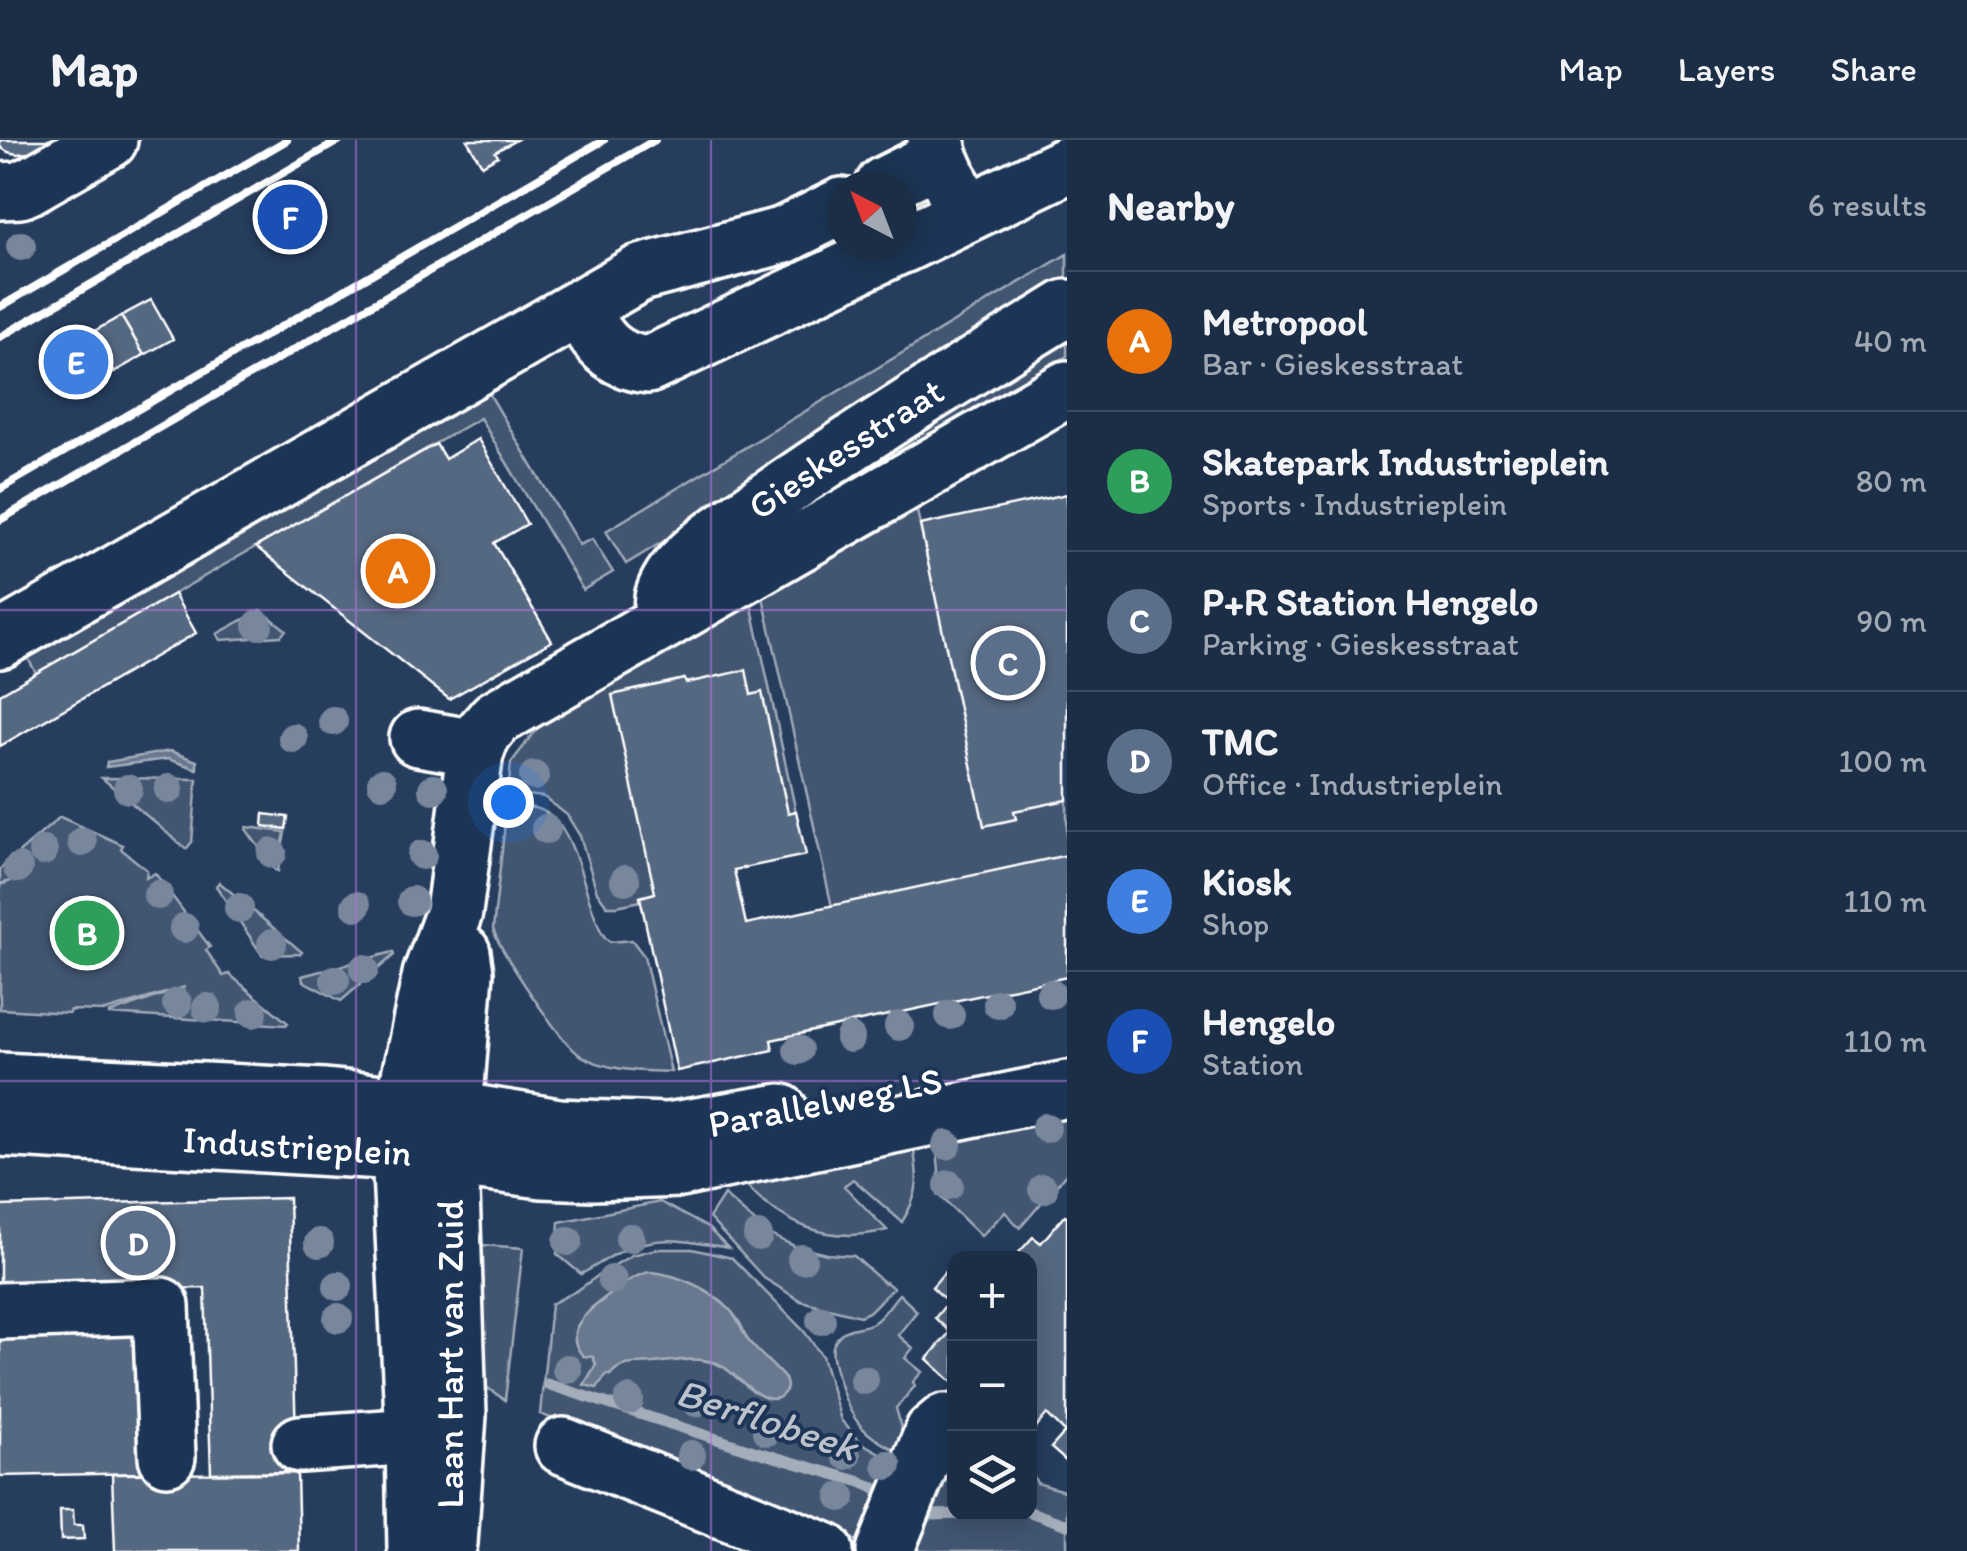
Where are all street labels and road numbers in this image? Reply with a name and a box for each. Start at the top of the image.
street label: Gieskesstraat [739,367,952,530]
street label: Parallelweg LS [704,1057,946,1147]
street label: Industrieplein [181,1116,415,1176]
street label: Laan Hart van Zuid [427,1199,473,1509]

